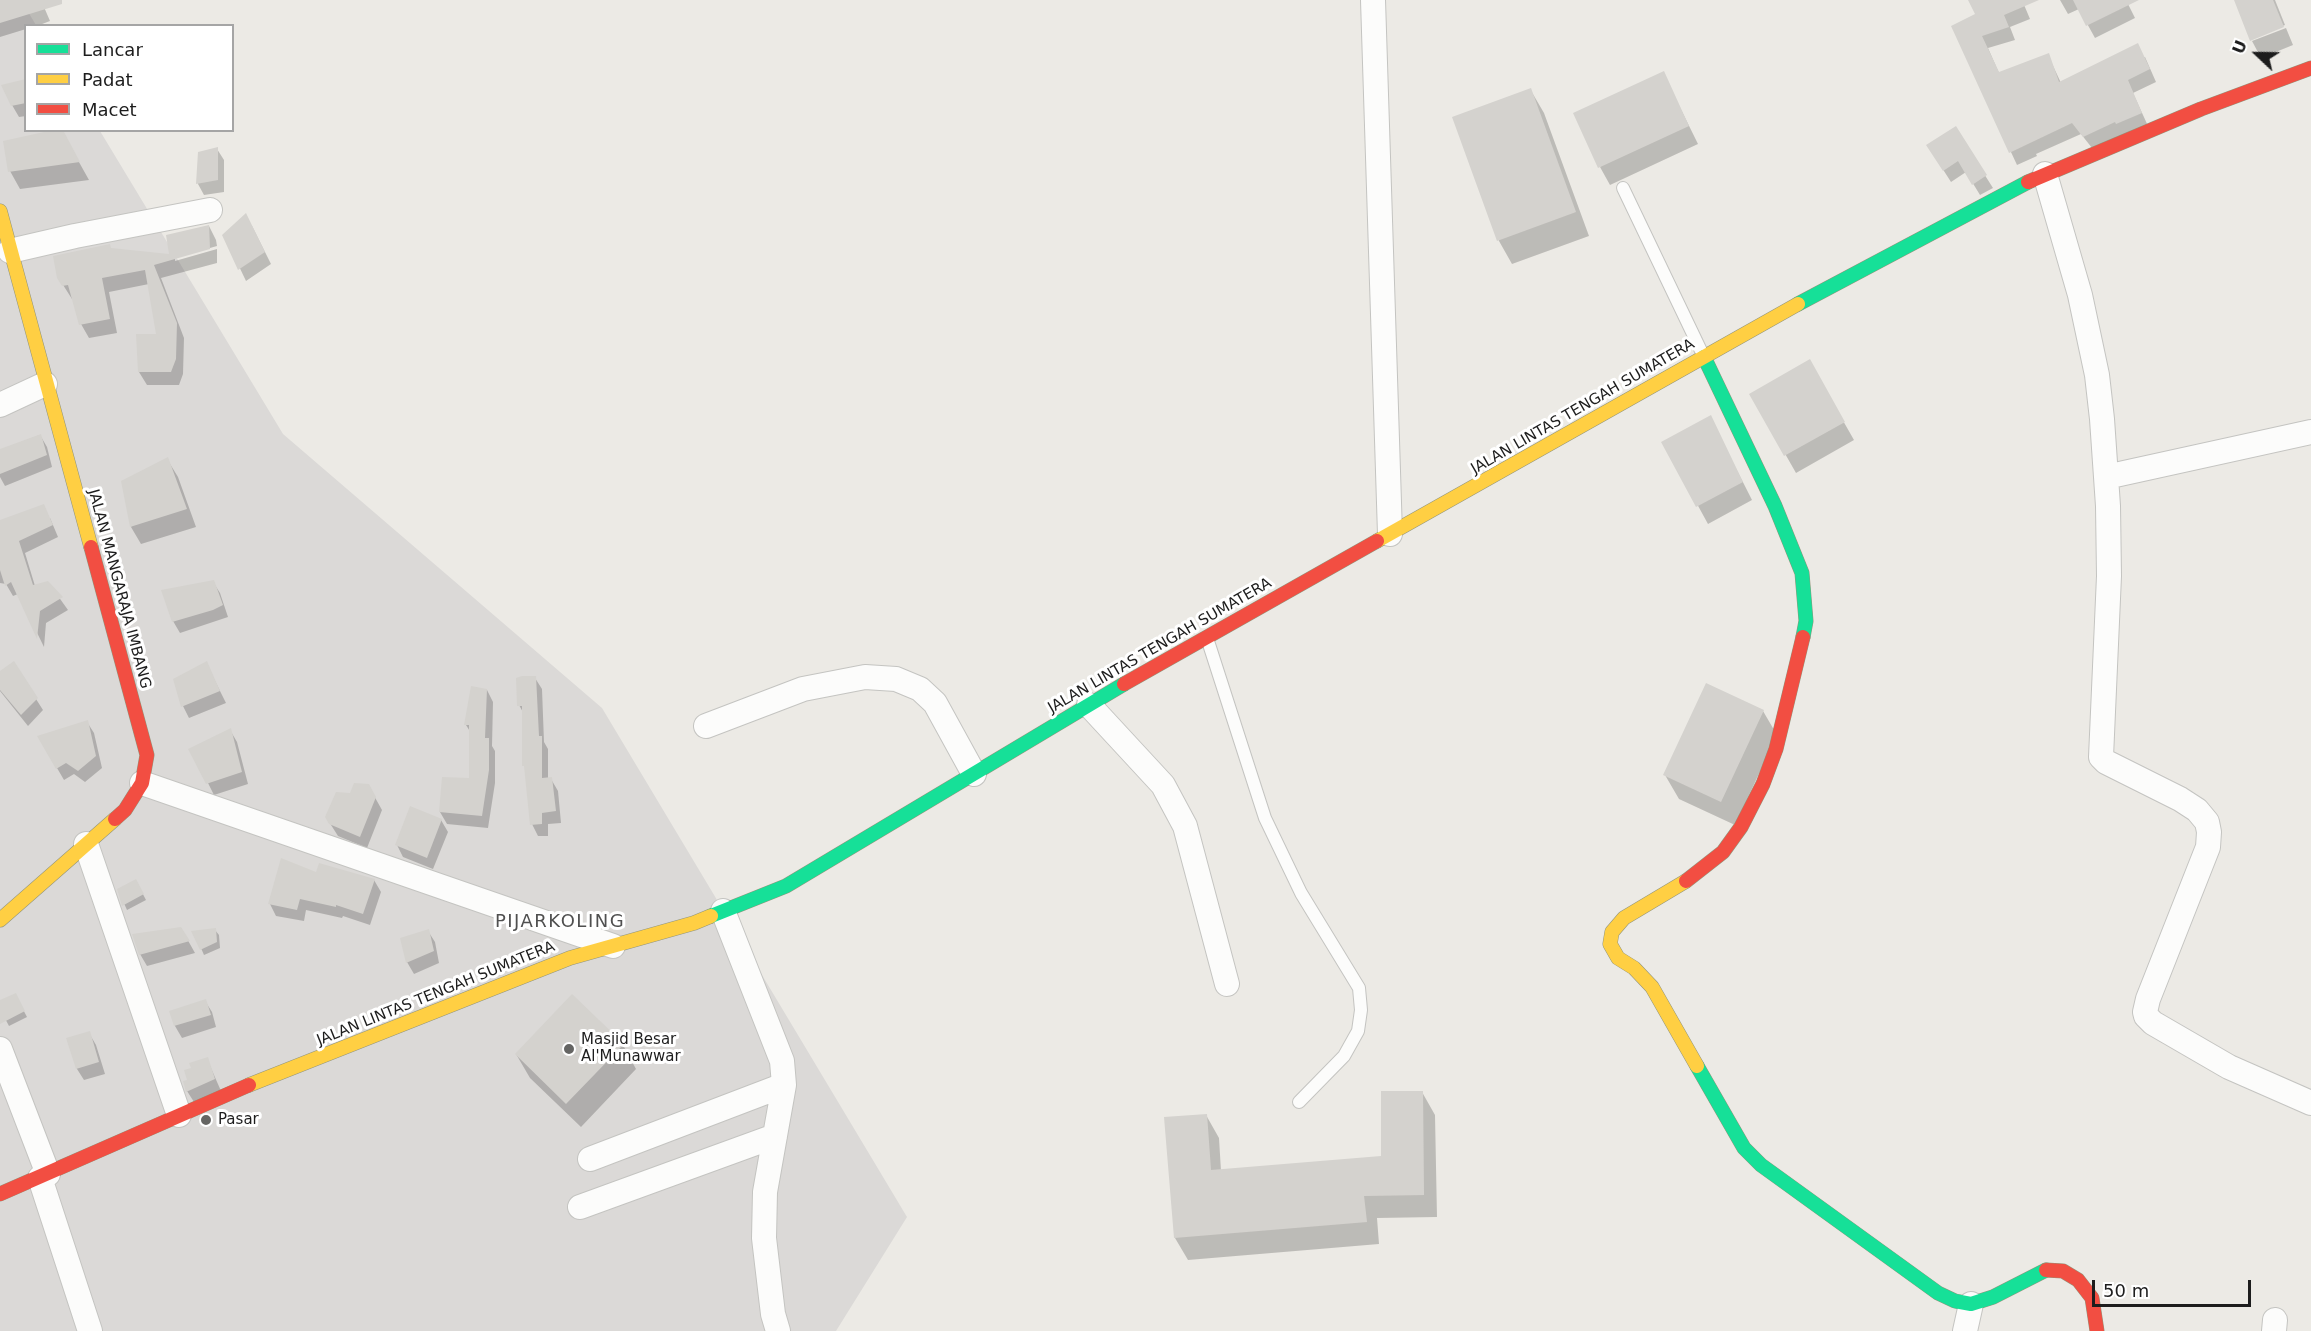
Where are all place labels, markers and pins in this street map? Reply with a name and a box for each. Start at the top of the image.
place label: Masjid Besar Al'Munawwar [581,1031,681,1066]
marker: Masjid Besar Al'Munawwar [562,1042,576,1056]
place label: Pasar [218,1111,259,1129]
marker: Pasar [199,1113,213,1127]

